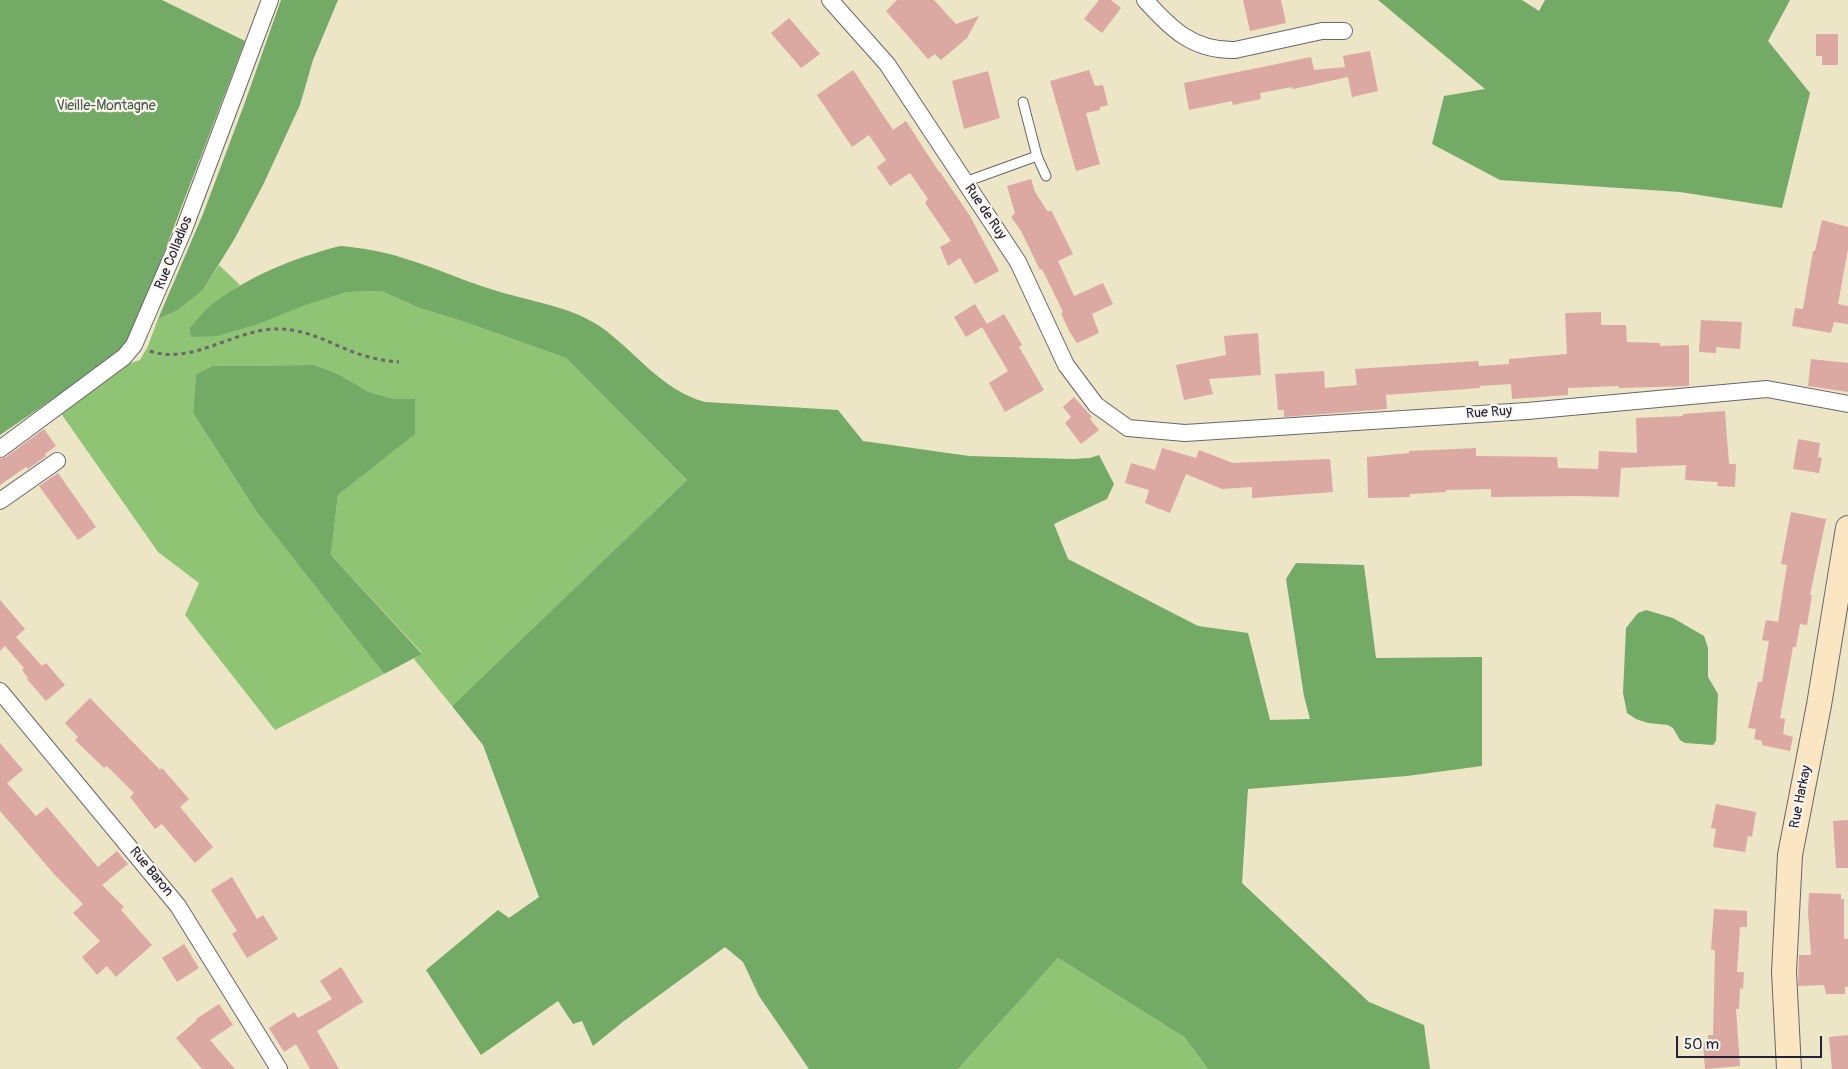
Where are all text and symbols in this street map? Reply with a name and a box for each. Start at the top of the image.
park label: Vieille-Montagne [56,98,156,114]
street label: Rue de Ruy [960,181,1010,243]
street label: Rue Colladios [152,214,196,292]
street label: Rue Ruy [1465,403,1513,423]
street label: Rue Harkay [1787,764,1815,830]
street label: Rue Baron [125,844,177,900]
scale bar [1678,1026,1824,1058]
text: 50 m [1684,1035,1719,1054]

